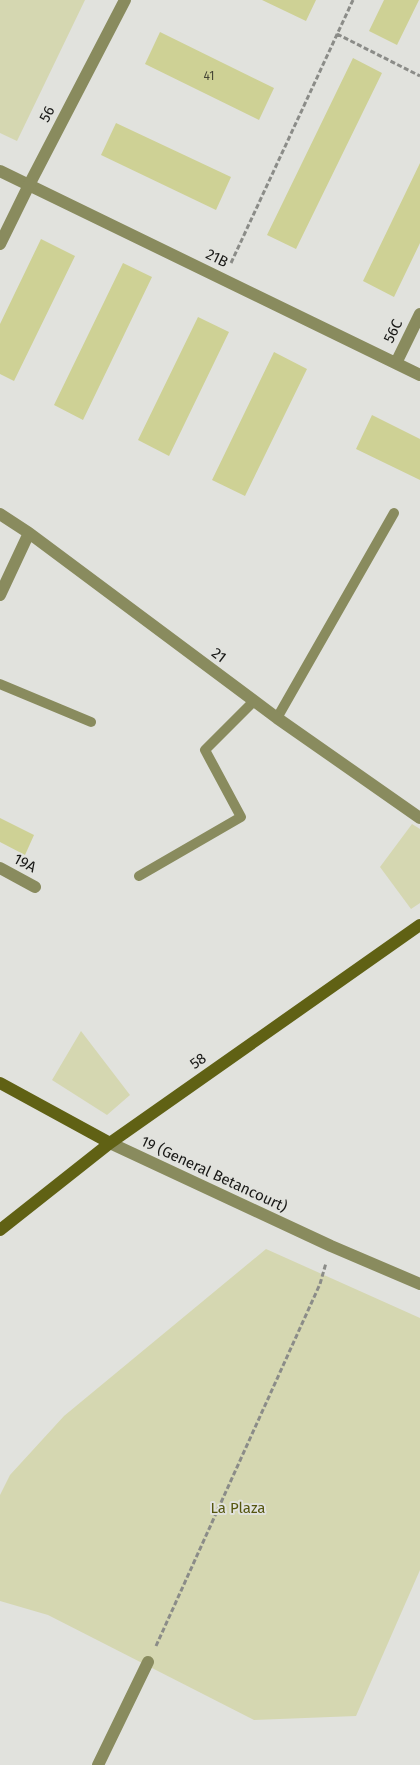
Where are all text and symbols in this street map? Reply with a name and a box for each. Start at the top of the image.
house number: 41 [204,69,214,83]
street label: 56 [35,103,59,125]
street label: 21B [203,245,231,271]
street label: 56C [380,316,407,346]
street label: 21 [208,644,230,666]
street label: 19A [11,850,40,876]
street label: 58 [186,1049,210,1073]
street label: 19 (General Betancourt) [138,1132,290,1216]
park label: La Plaza [211,1499,266,1517]

